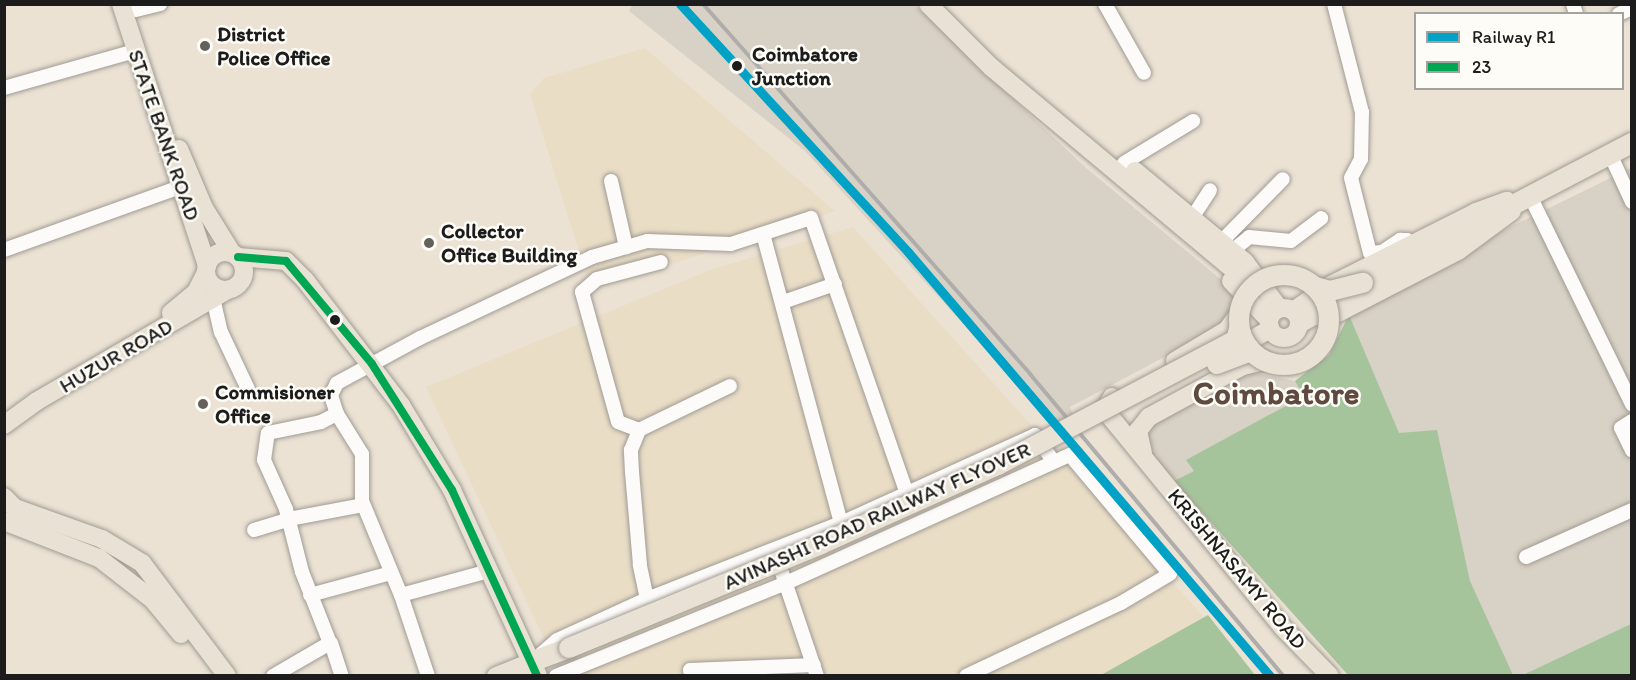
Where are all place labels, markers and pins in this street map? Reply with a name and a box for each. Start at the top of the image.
place label: District Police Office [217,21,331,71]
marker: District Police Office [198,39,212,53]
place label: Coimbatore Junction [752,41,858,91]
marker: Coimbatore Junction [727,56,747,76]
place label: Collector Office Building [441,218,577,268]
marker: Collector Office Building [422,236,436,250]
unlabelled marker [329,314,341,326]
place label: Commisioner Office [215,379,334,429]
marker: Commisioner Office [196,397,210,411]

